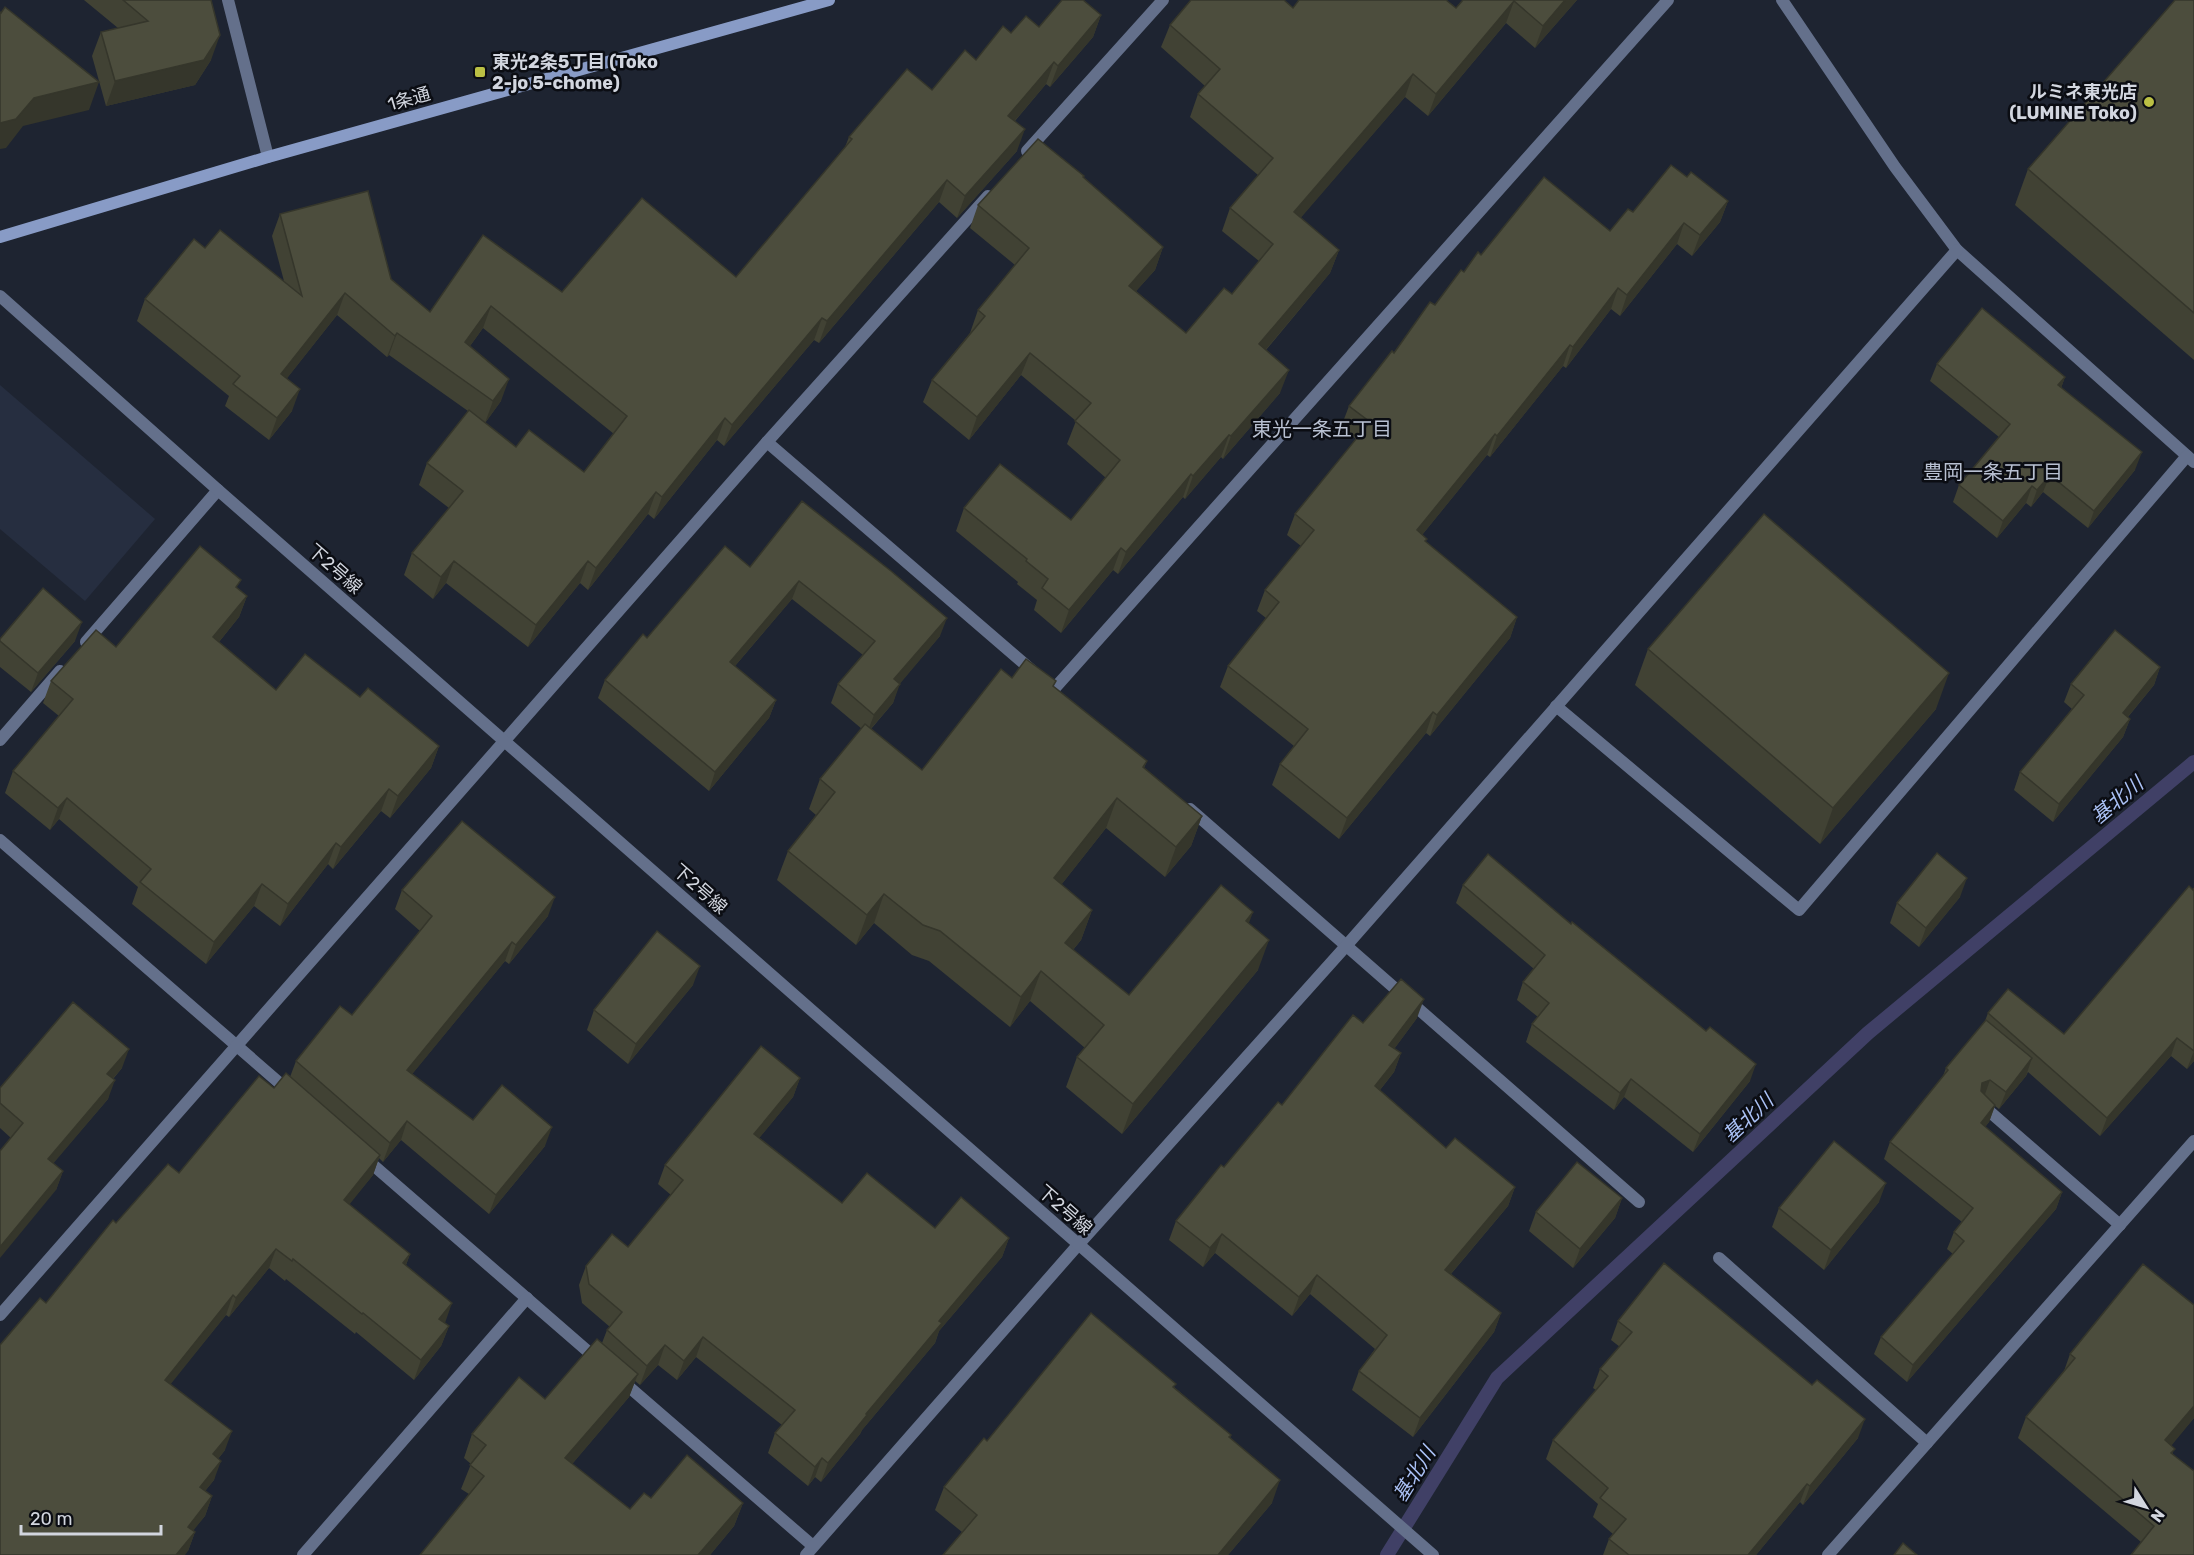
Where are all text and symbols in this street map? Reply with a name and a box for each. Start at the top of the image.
place label: 東光2条5丁目 (Toko 2-jo 5-chome) [492,51,658,94]
marker: 東光2条5丁目 (Toko 2-jo 5-chome) [473,65,487,79]
place label: ルミネ東光店 (LUMINE Toko) [2009,81,2137,124]
street label: 1条通 [385,82,433,116]
marker: ルミネ東光店 (LUMINE Toko) [2142,95,2156,109]
district label: 東光一条五丁目 [1252,417,1392,441]
district label: 豊岡一条五丁目 [1923,460,2063,484]
street label: 下2号線 [303,540,367,598]
water label: 基北川 [2086,770,2149,828]
street label: 下2号線 [668,860,732,918]
water label: 基北川 [1718,1087,1780,1147]
street label: 下2号線 [1033,1181,1097,1239]
water label: 基北川 [1388,1441,1441,1506]
north arrow [2116,1477,2176,1537]
scale bar [21,1498,160,1536]
text: N [2147,1505,2169,1526]
text: 20 m [30,1508,72,1530]

